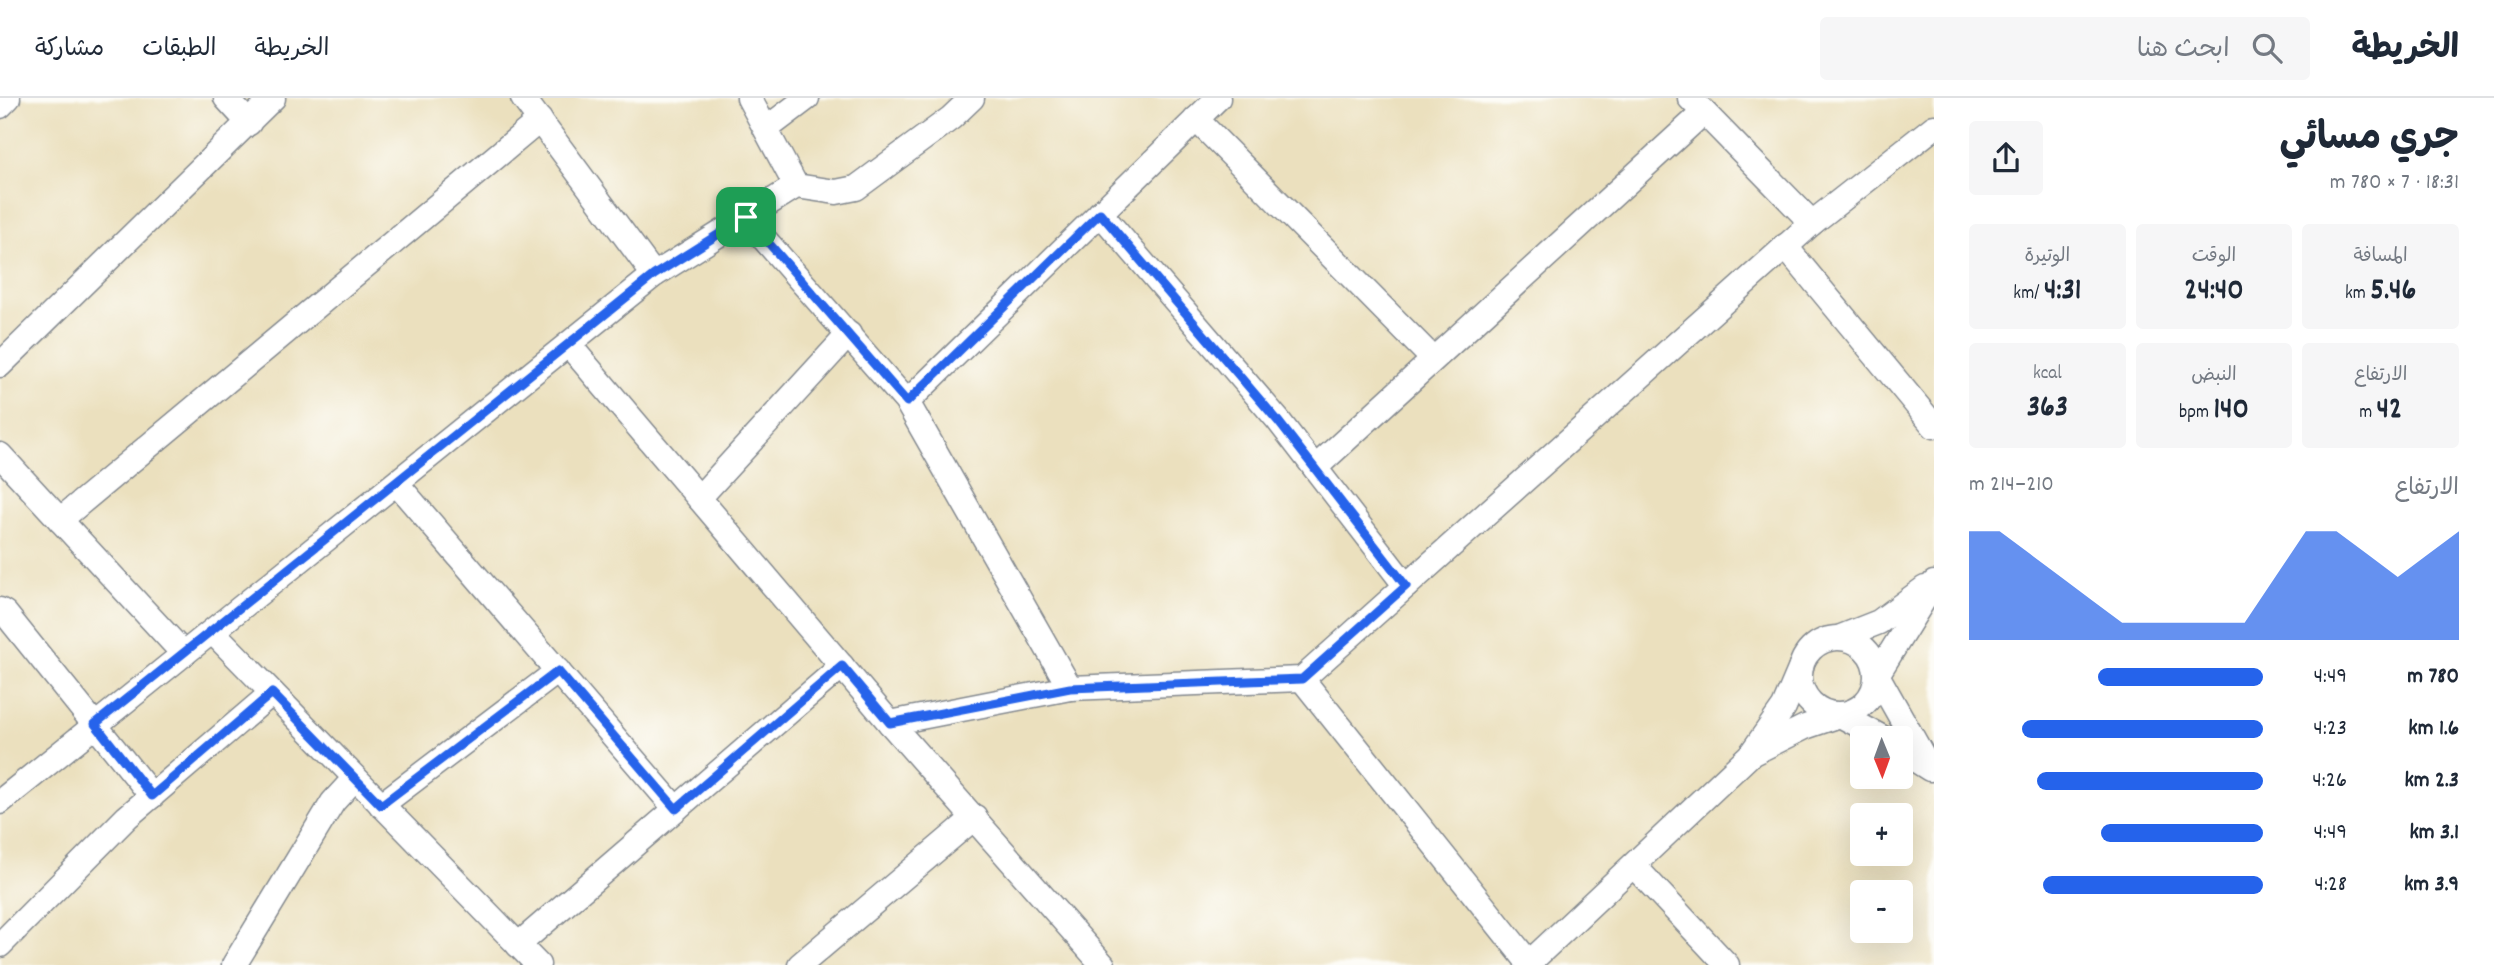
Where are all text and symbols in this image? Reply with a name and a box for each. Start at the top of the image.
search box [1820,17,2310,80]
text: الخريطة [2352,27,2459,74]
icon: search [2248,29,2286,67]
text: ابحث هنا [2137,32,2230,69]
text: مشاركة [35,33,104,67]
text: الطبقات [142,33,217,67]
text: الخريطة [255,33,329,67]
text: جري مسائي [2280,113,2459,168]
button: share [1969,121,2043,195]
text: 18:31 · 7 × 780 m [2330,167,2459,200]
pin [716,187,776,247]
icon: arrive [727,198,765,236]
text: الوتيرة [2024,244,2070,271]
text: الوقت [2192,244,2236,271]
text: المسافة [2354,244,2408,271]
text: 4:31 [2044,271,2081,314]
text: 24:40 [2184,271,2244,314]
text: 5.46 [2370,271,2416,314]
text: /km [2013,281,2044,308]
text: km [2345,281,2370,308]
text: kcal [2033,361,2062,388]
text: النبض [2191,363,2237,390]
text: الارتفاع [2354,363,2407,390]
text: 363 [2027,388,2068,431]
text: 140 [2214,390,2249,433]
text: 42 [2377,390,2402,433]
text: bpm [2179,400,2214,427]
text: m [2359,400,2377,427]
text: 210–214 m [1969,469,2054,502]
text: الارتفاع [2395,473,2459,506]
text: 4:49 [2314,661,2347,694]
text: 780 m [2407,661,2459,694]
text: 4:23 [2313,713,2347,746]
text: 1.6 km [2408,713,2459,746]
north arrow [1850,726,1913,789]
map controls [1850,726,1913,943]
text: 4:26 [2312,765,2347,798]
text: 2.3 km [2404,765,2459,798]
button: + [1850,803,1913,866]
text: 4:49 [2314,817,2347,850]
text: 3.1 km [2409,817,2459,850]
text: 4:28 [2314,869,2347,902]
text: 3.9 km [2404,869,2459,902]
button: − [1850,880,1913,943]

